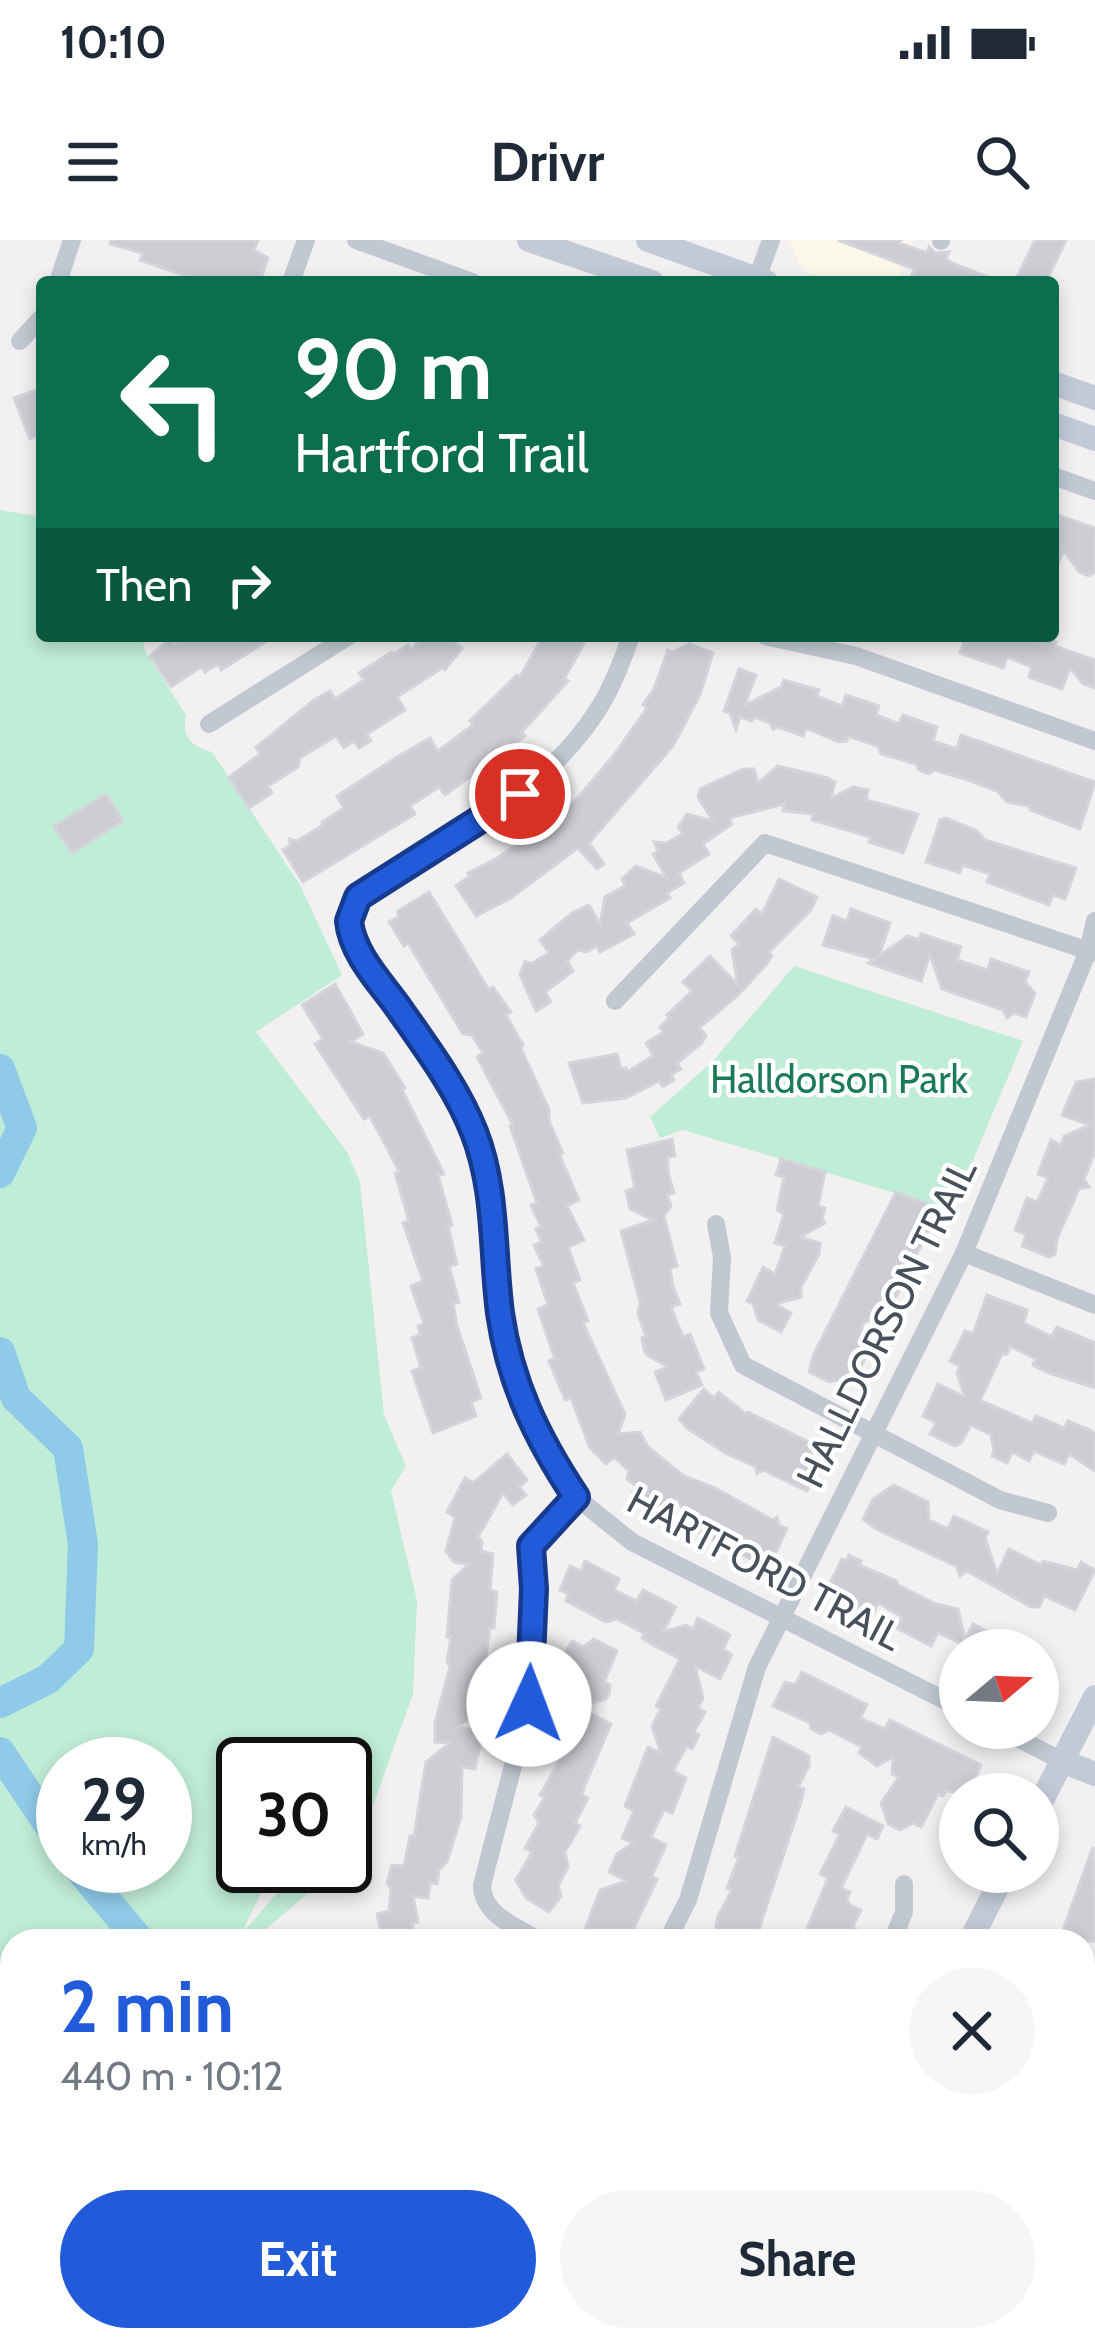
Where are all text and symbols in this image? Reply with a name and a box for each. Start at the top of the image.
text: 10:10 [60,15,167,69]
icon: menu [60,129,126,195]
text: Drivr [491,129,604,195]
icon: search [969,129,1035,195]
text: 90 m [294,318,492,420]
icon: left [96,324,252,480]
text: Hartford Trail [294,420,589,486]
icon: right [216,552,282,618]
text: Then [96,558,192,612]
pin [469,743,571,845]
icon: arrive [487,761,553,827]
park label: Halldorson Park [710,1055,968,1103]
street label: HALLDORSON TRAIL [786,1151,987,1495]
street label: HARTFORD TRAIL [620,1475,911,1661]
north arrow [939,1629,1059,1749]
map controls [939,1629,1059,1893]
position arrow [466,1641,592,1767]
speed limit sign: 30 [216,1737,372,1893]
text: 29 [81,1763,147,1836]
button: search [939,1773,1059,1893]
text: km/h [81,1826,147,1863]
text: 2 min [60,1963,234,2050]
button: close [909,1968,1035,2094]
text: 440 m · 10:12 [60,2052,283,2100]
button: Exit [60,2190,536,2328]
button: Share [560,2190,1035,2328]

